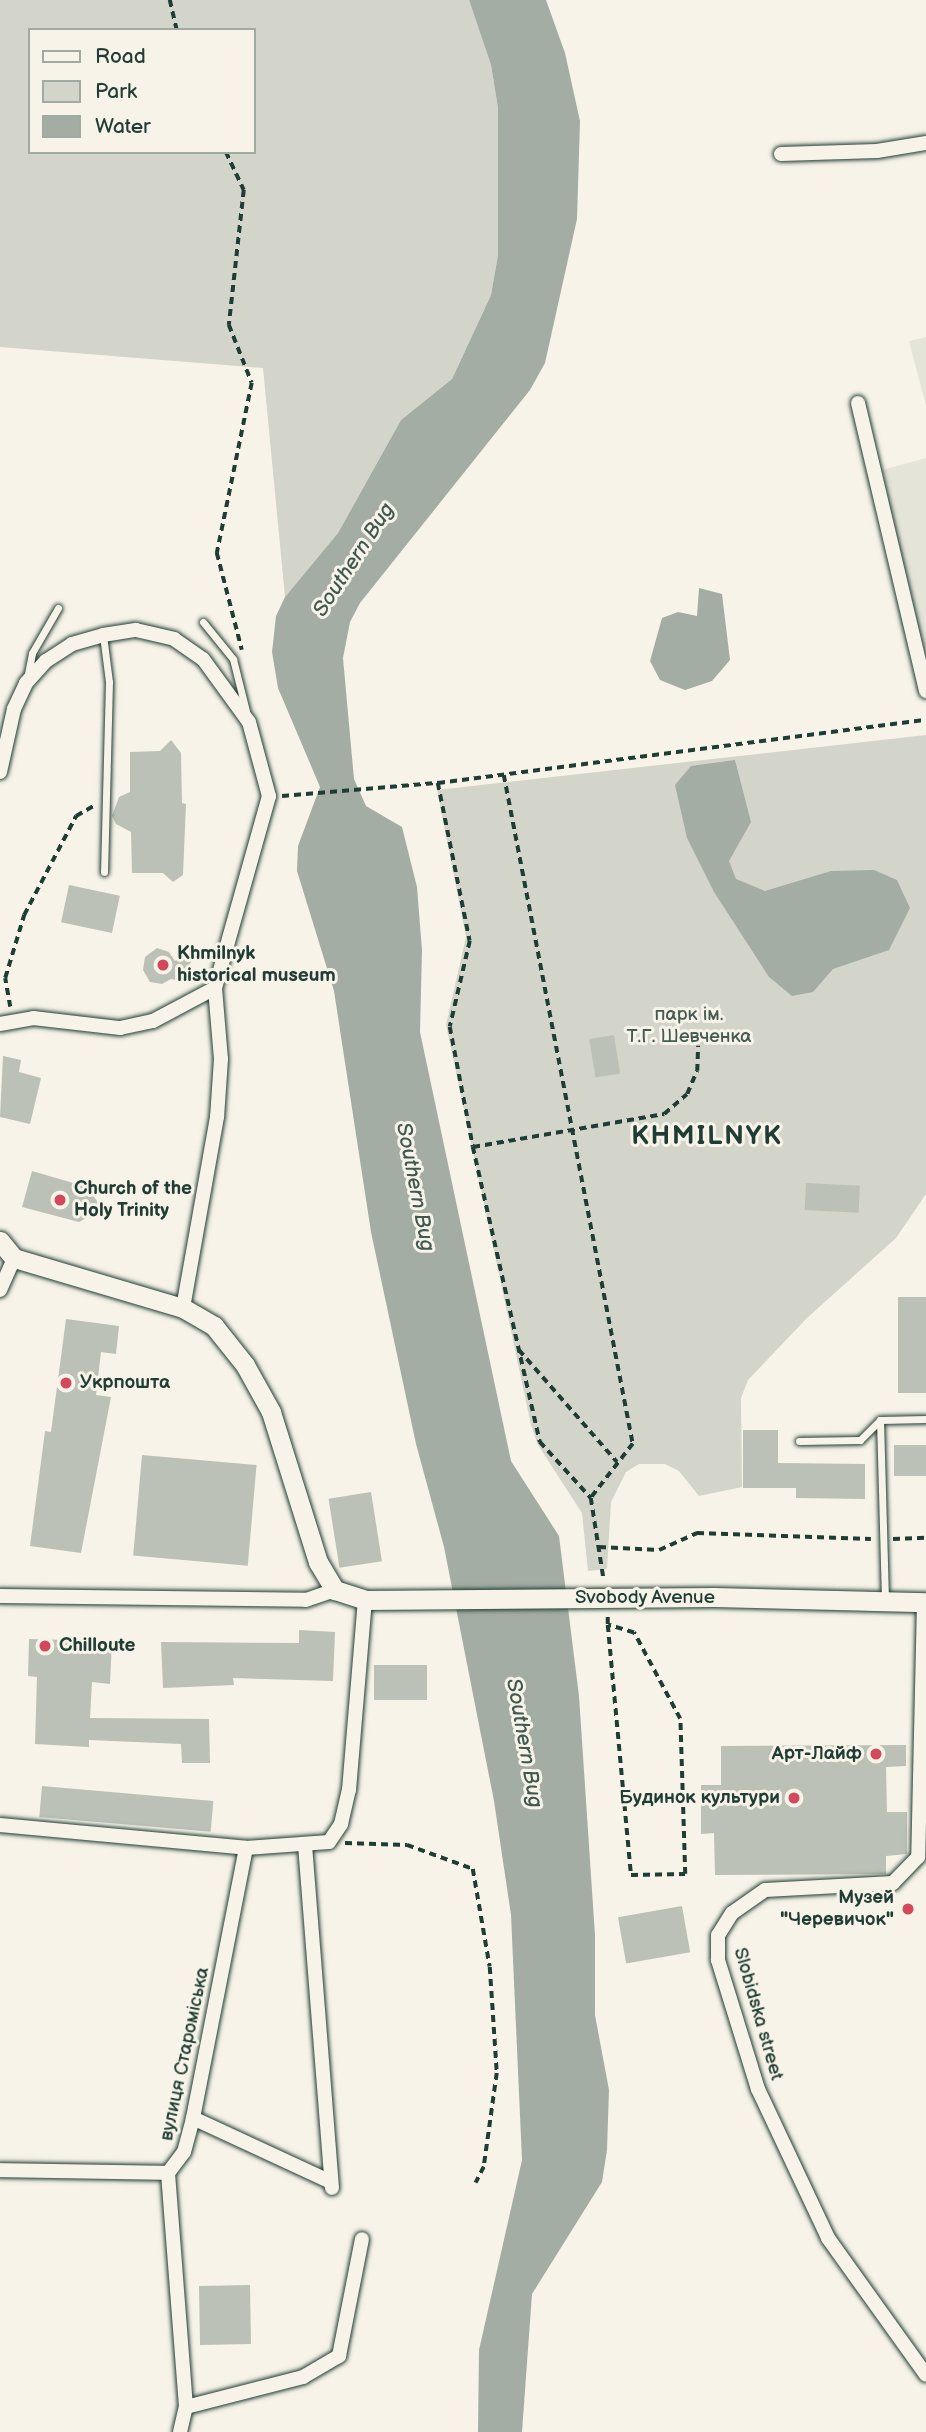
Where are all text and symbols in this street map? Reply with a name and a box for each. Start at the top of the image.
legend [28,28,256,154]
text: Road [95,44,146,69]
text: Park [95,79,137,104]
text: Water [95,114,151,139]
water label: Southern Bug [308,498,400,622]
place label: Khmilnyk historical museum [177,943,336,987]
marker: Khmilnyk historical museum [155,957,171,973]
park label: парк ім. Т.Г. Шевченка [626,1004,752,1048]
water label: Southern Bug [390,1121,440,1253]
district label: KHMILNYK [632,1121,782,1153]
place label: Church of the Holy Trinity [74,1178,192,1222]
marker: Church of the Holy Trinity [52,1192,68,1208]
place label: Укрпошта [80,1372,170,1394]
marker: Укрпошта [58,1375,74,1391]
street label: Svobody Avenue [574,1587,716,1609]
place label: Chilloute [59,1635,136,1657]
marker: Chilloute [37,1638,53,1654]
water label: Southern Bug [500,1677,548,1809]
place label: Арт-Лайф [772,1743,862,1765]
marker: Арт-Лайф [868,1746,884,1762]
place label: Будинок культури [619,1787,780,1809]
marker: Будинок культури [786,1790,802,1806]
place label: Музей "Черевичок" [780,1887,894,1931]
marker: Музей "Черевичок" [900,1901,916,1917]
street label: Slobidska street [728,1945,788,2083]
street label: вулиця Староміська [155,1965,215,2143]

